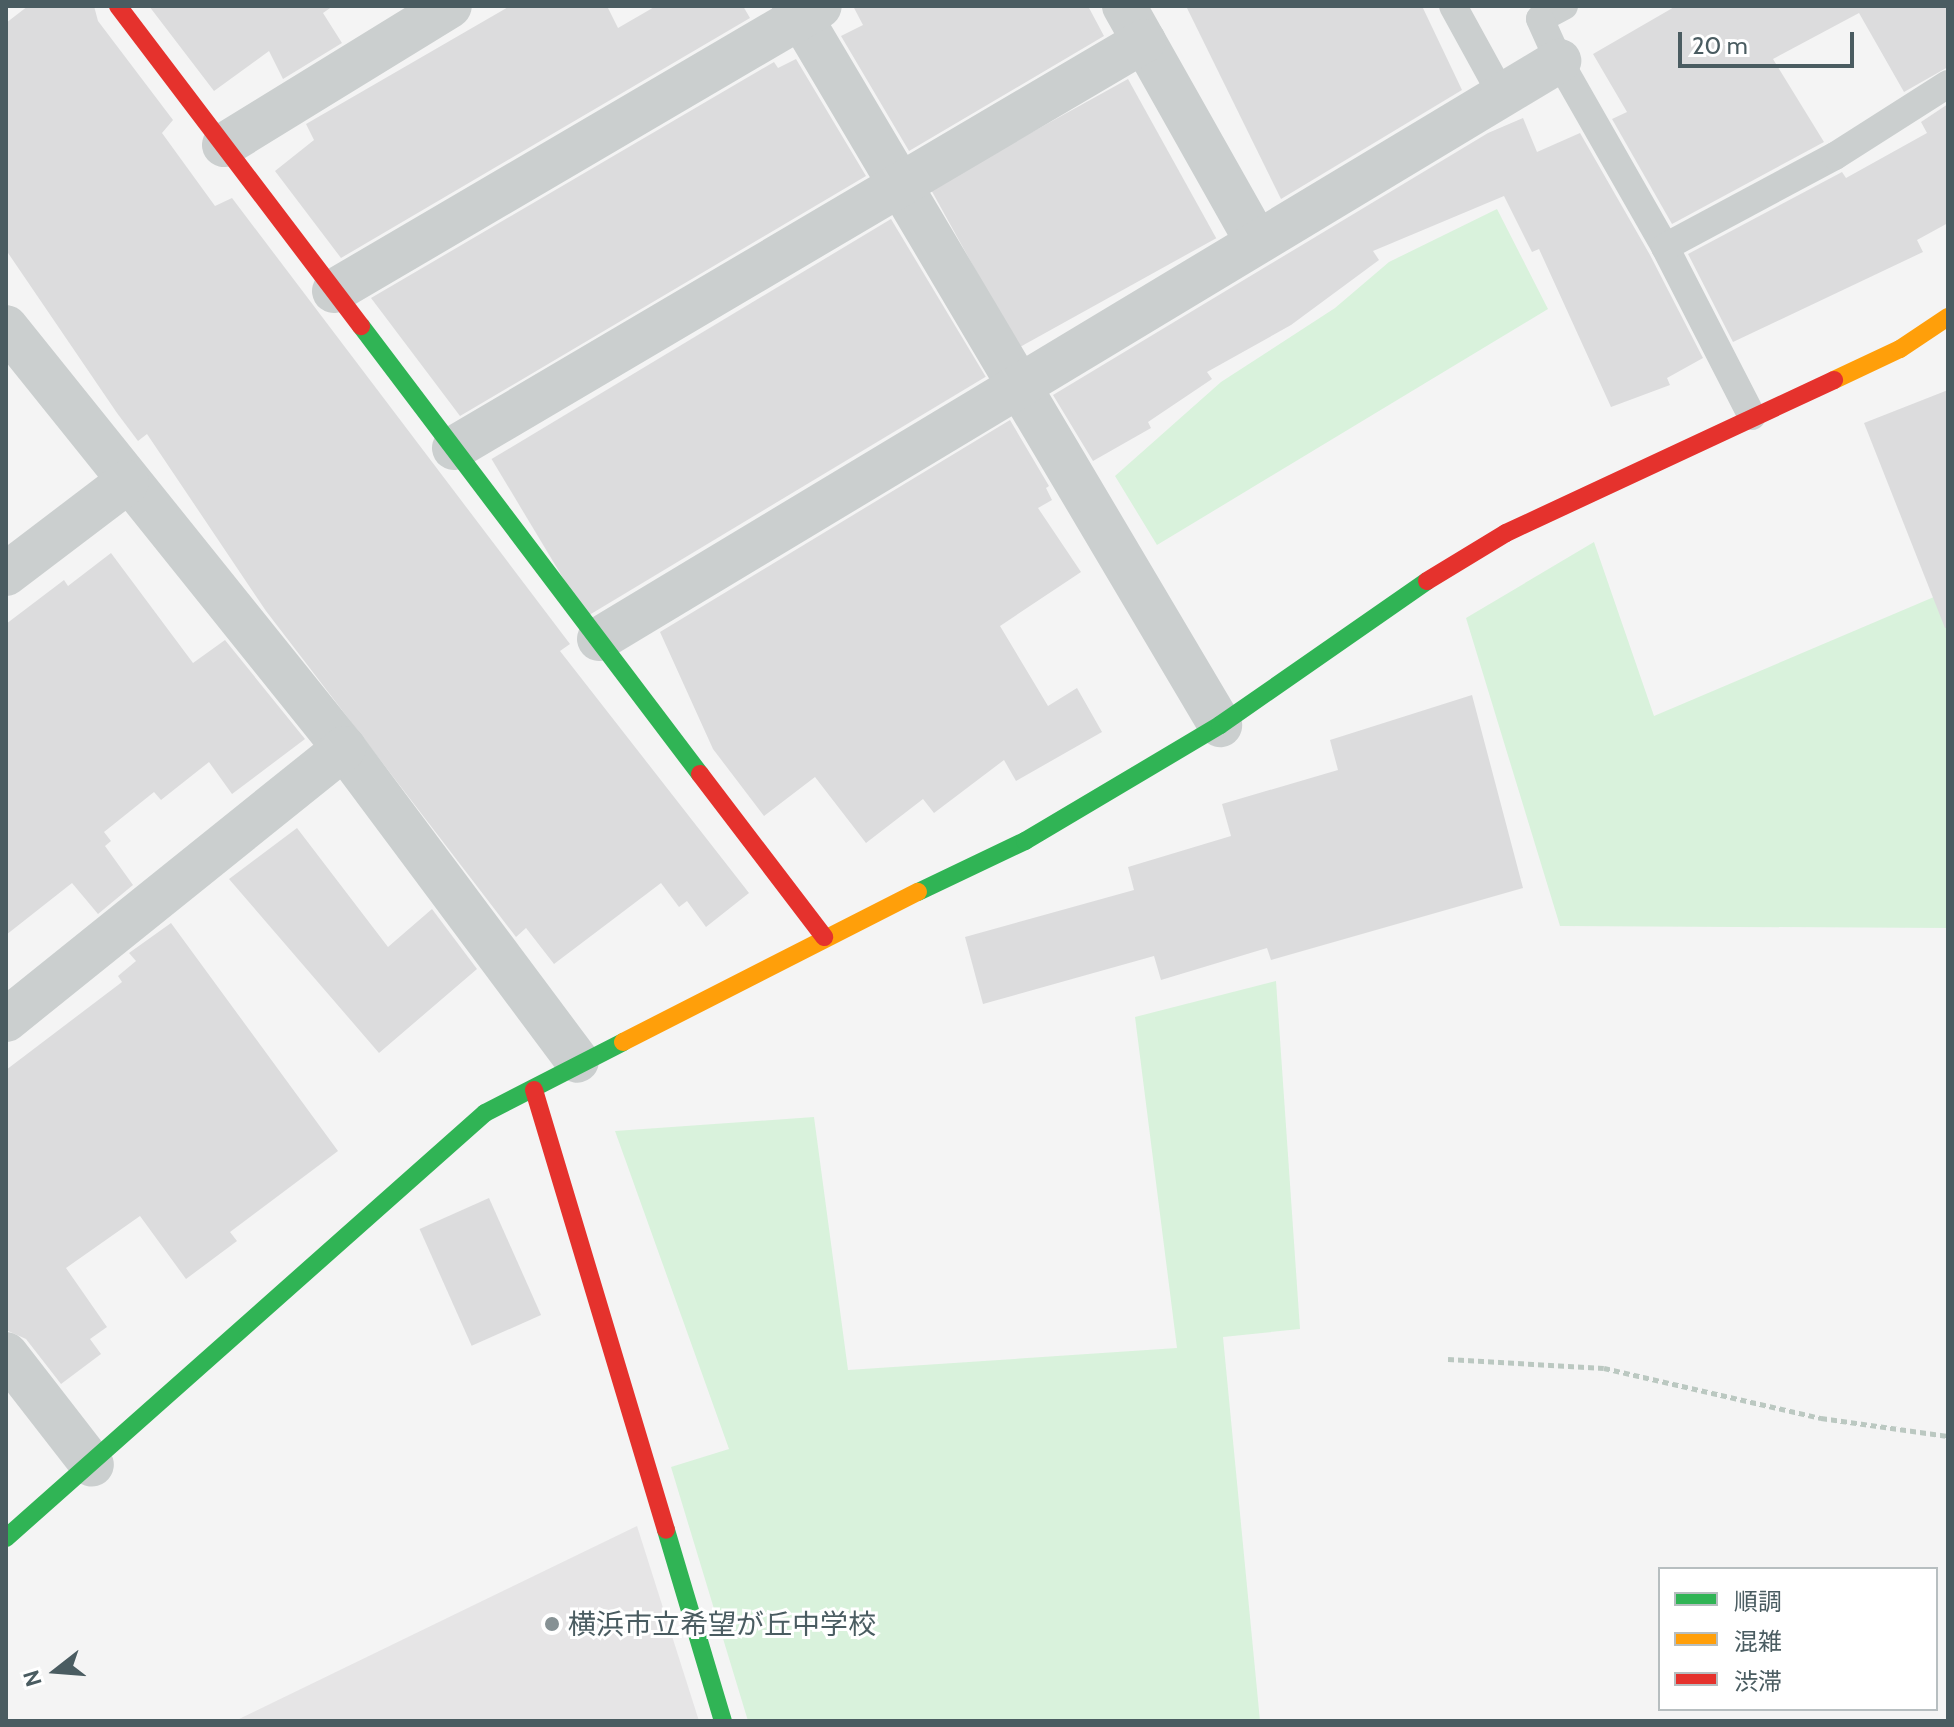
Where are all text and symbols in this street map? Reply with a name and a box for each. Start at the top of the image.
scale bar [1682,16,1858,66]
text: 20 m [1692,31,1748,60]
legend [1658,1567,1938,1711]
text: 順調 [1734,1587,1782,1616]
place label: 横浜市立希望が丘中学校 [568,1607,876,1641]
marker: 横浜市立希望が丘中学校 [543,1615,561,1633]
text: 混雑 [1734,1627,1782,1656]
north arrow [16,1631,96,1711]
text: N [17,1667,48,1690]
text: 渋滞 [1734,1667,1782,1696]

